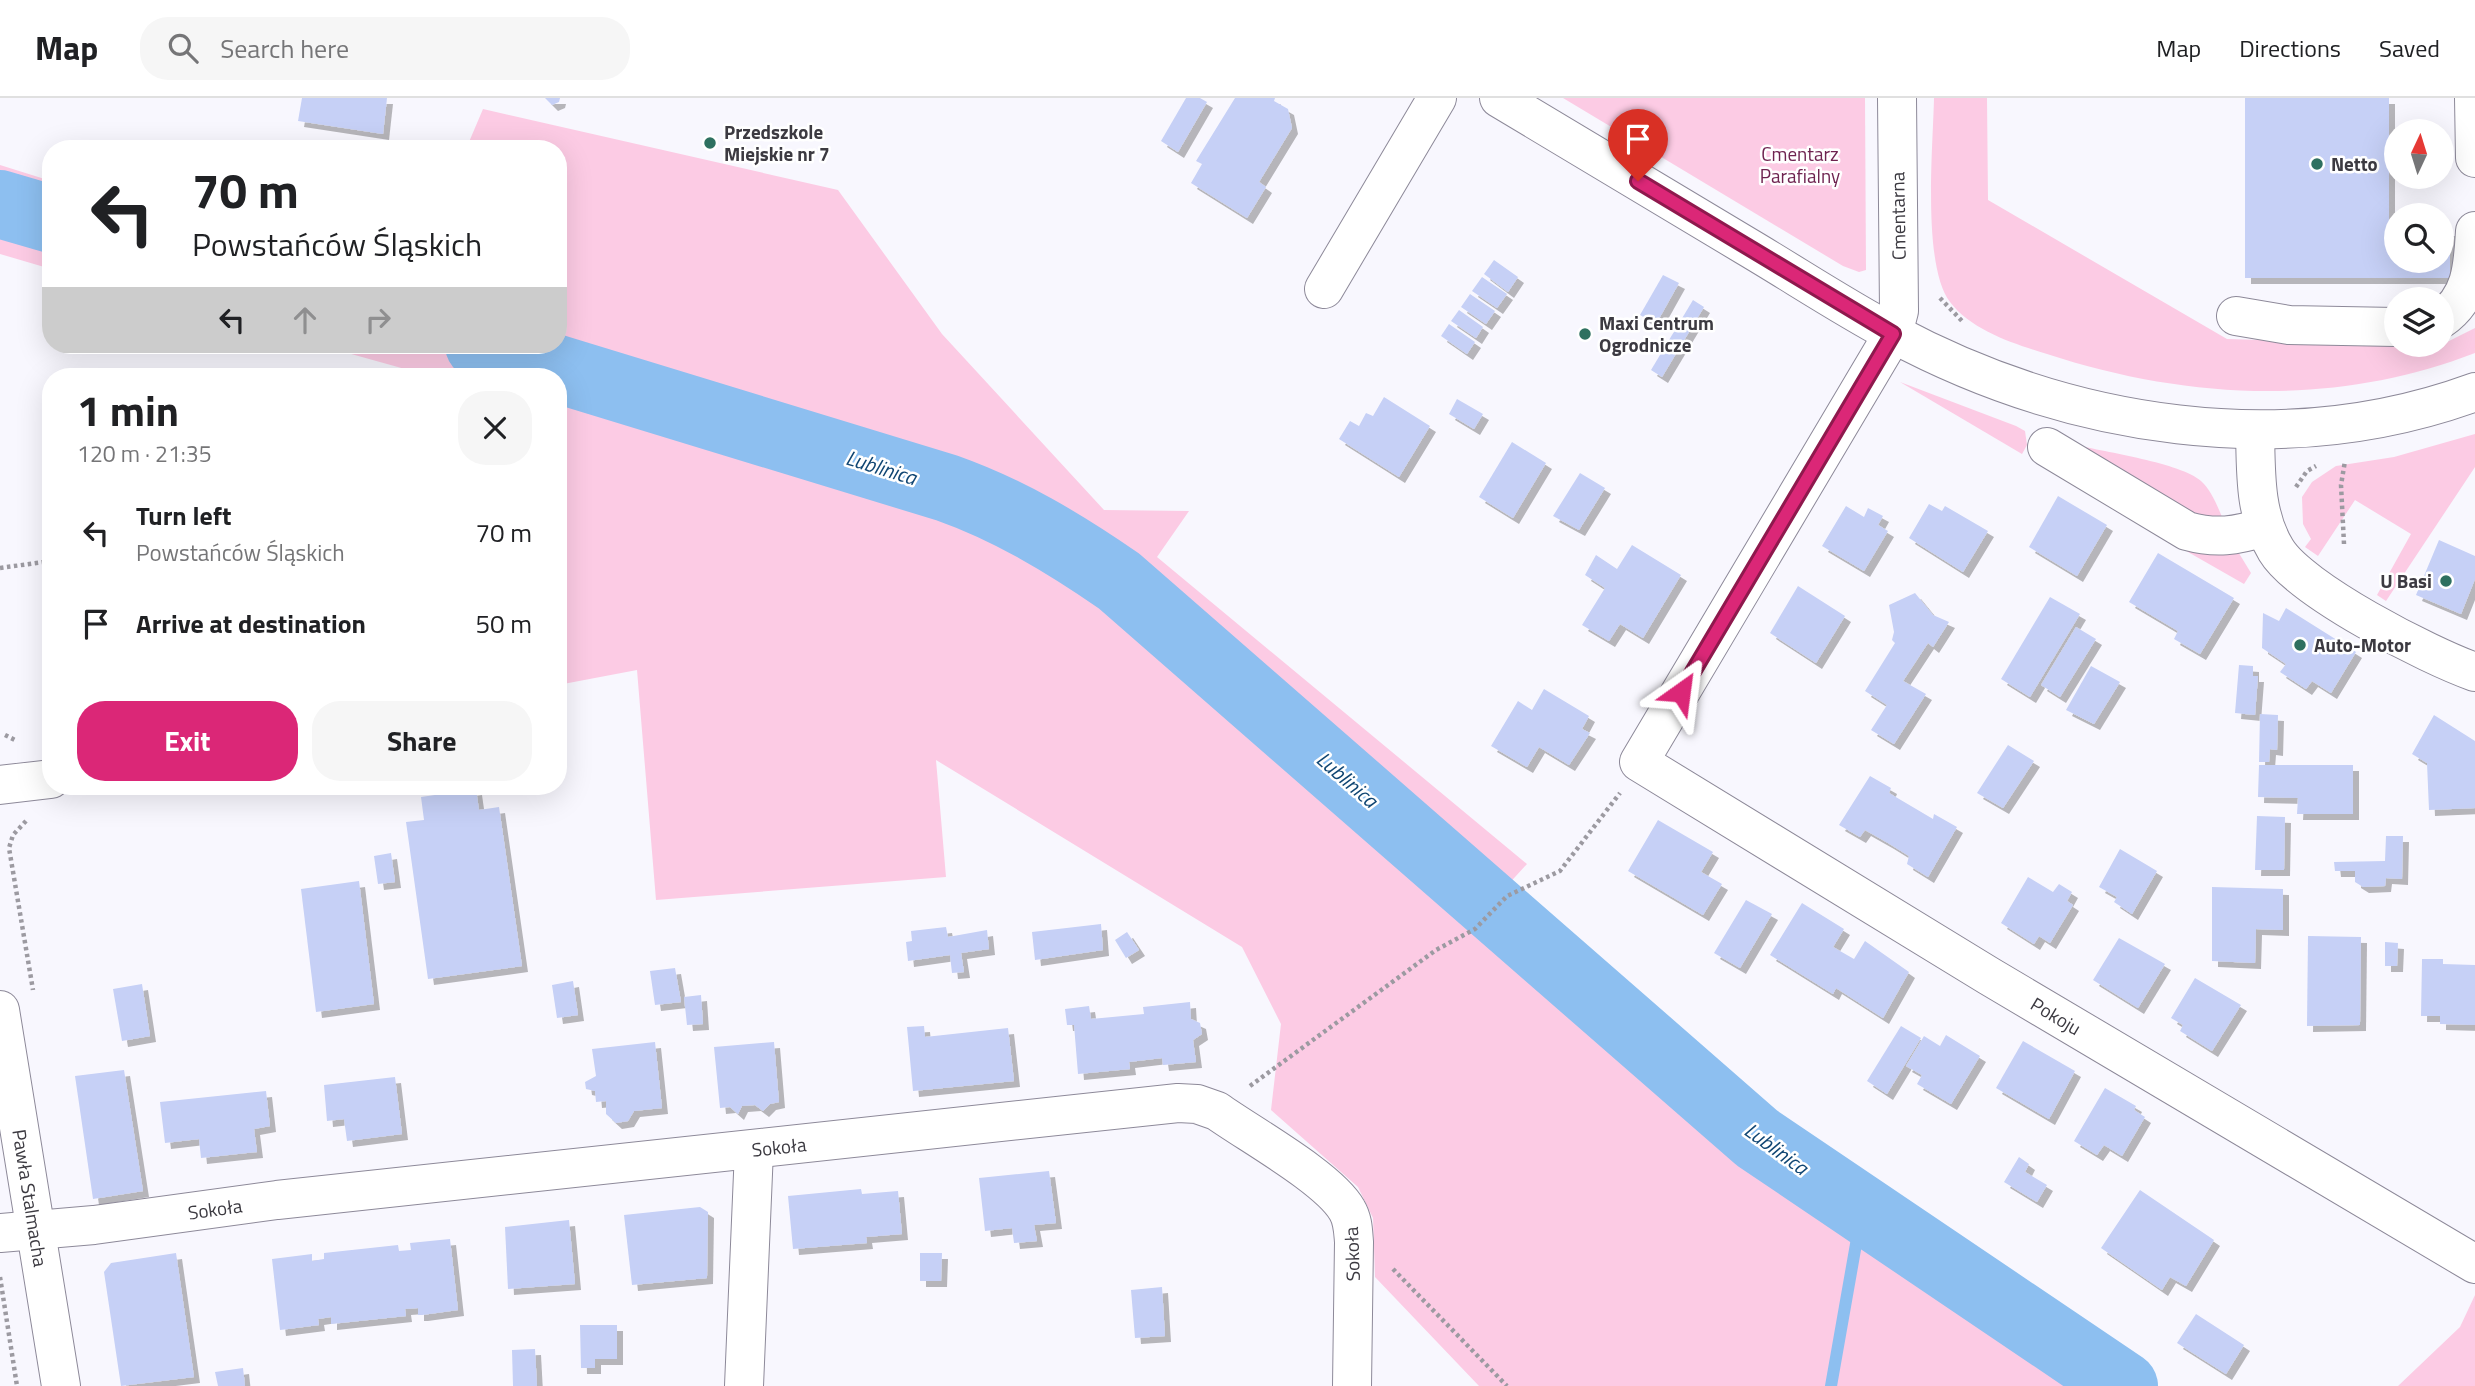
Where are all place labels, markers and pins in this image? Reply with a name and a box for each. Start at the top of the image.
pin [1608,109,1668,181]
place label: Przedszkole Miejskie nr 7 [724,117,830,168]
marker: Przedszkole Miejskie nr 7 [702,135,718,151]
place label: Netto [2331,149,2378,178]
marker: Netto [2309,156,2325,172]
place label: Maxi Centrum Ogrodnicze [1599,308,1714,359]
marker: Maxi Centrum Ogrodnicze [1577,326,1593,342]
place label: U Basi [2380,566,2432,595]
marker: U Basi [2438,573,2454,589]
place label: Auto-Motor [2314,630,2411,659]
marker: Auto-Motor [2292,637,2308,653]

